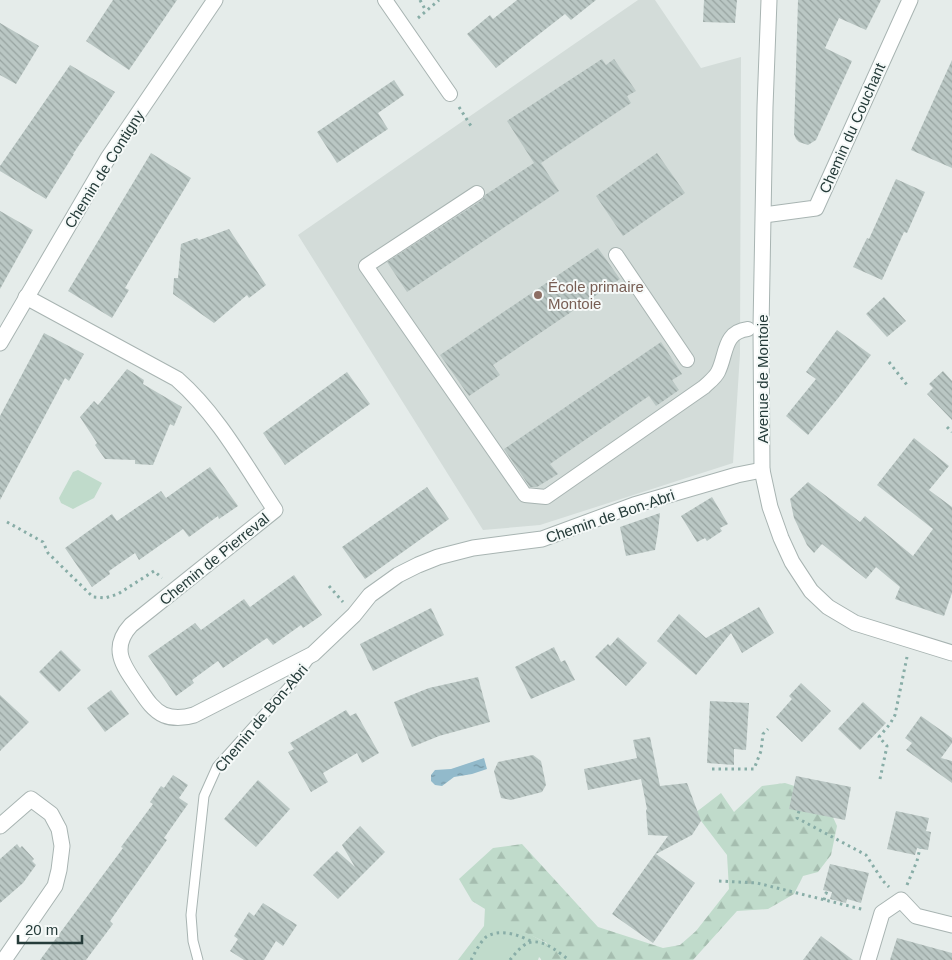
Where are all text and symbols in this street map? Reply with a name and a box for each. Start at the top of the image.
street label: Chemin du Couchant [816,59,889,196]
street label: Chemin de Contigny [61,106,147,231]
place label: École primaire Montoie [548,278,644,312]
marker: École primaire Montoie [532,289,544,301]
street label: Avenue de Montoie [754,315,771,444]
street label: Chemin de Bon-Abri [543,486,677,546]
street label: Chemin de Pierreval [156,510,272,608]
street label: Chemin de Bon-Abri [211,661,311,775]
scale bar [18,912,81,944]
text: 20 m [25,921,58,938]

